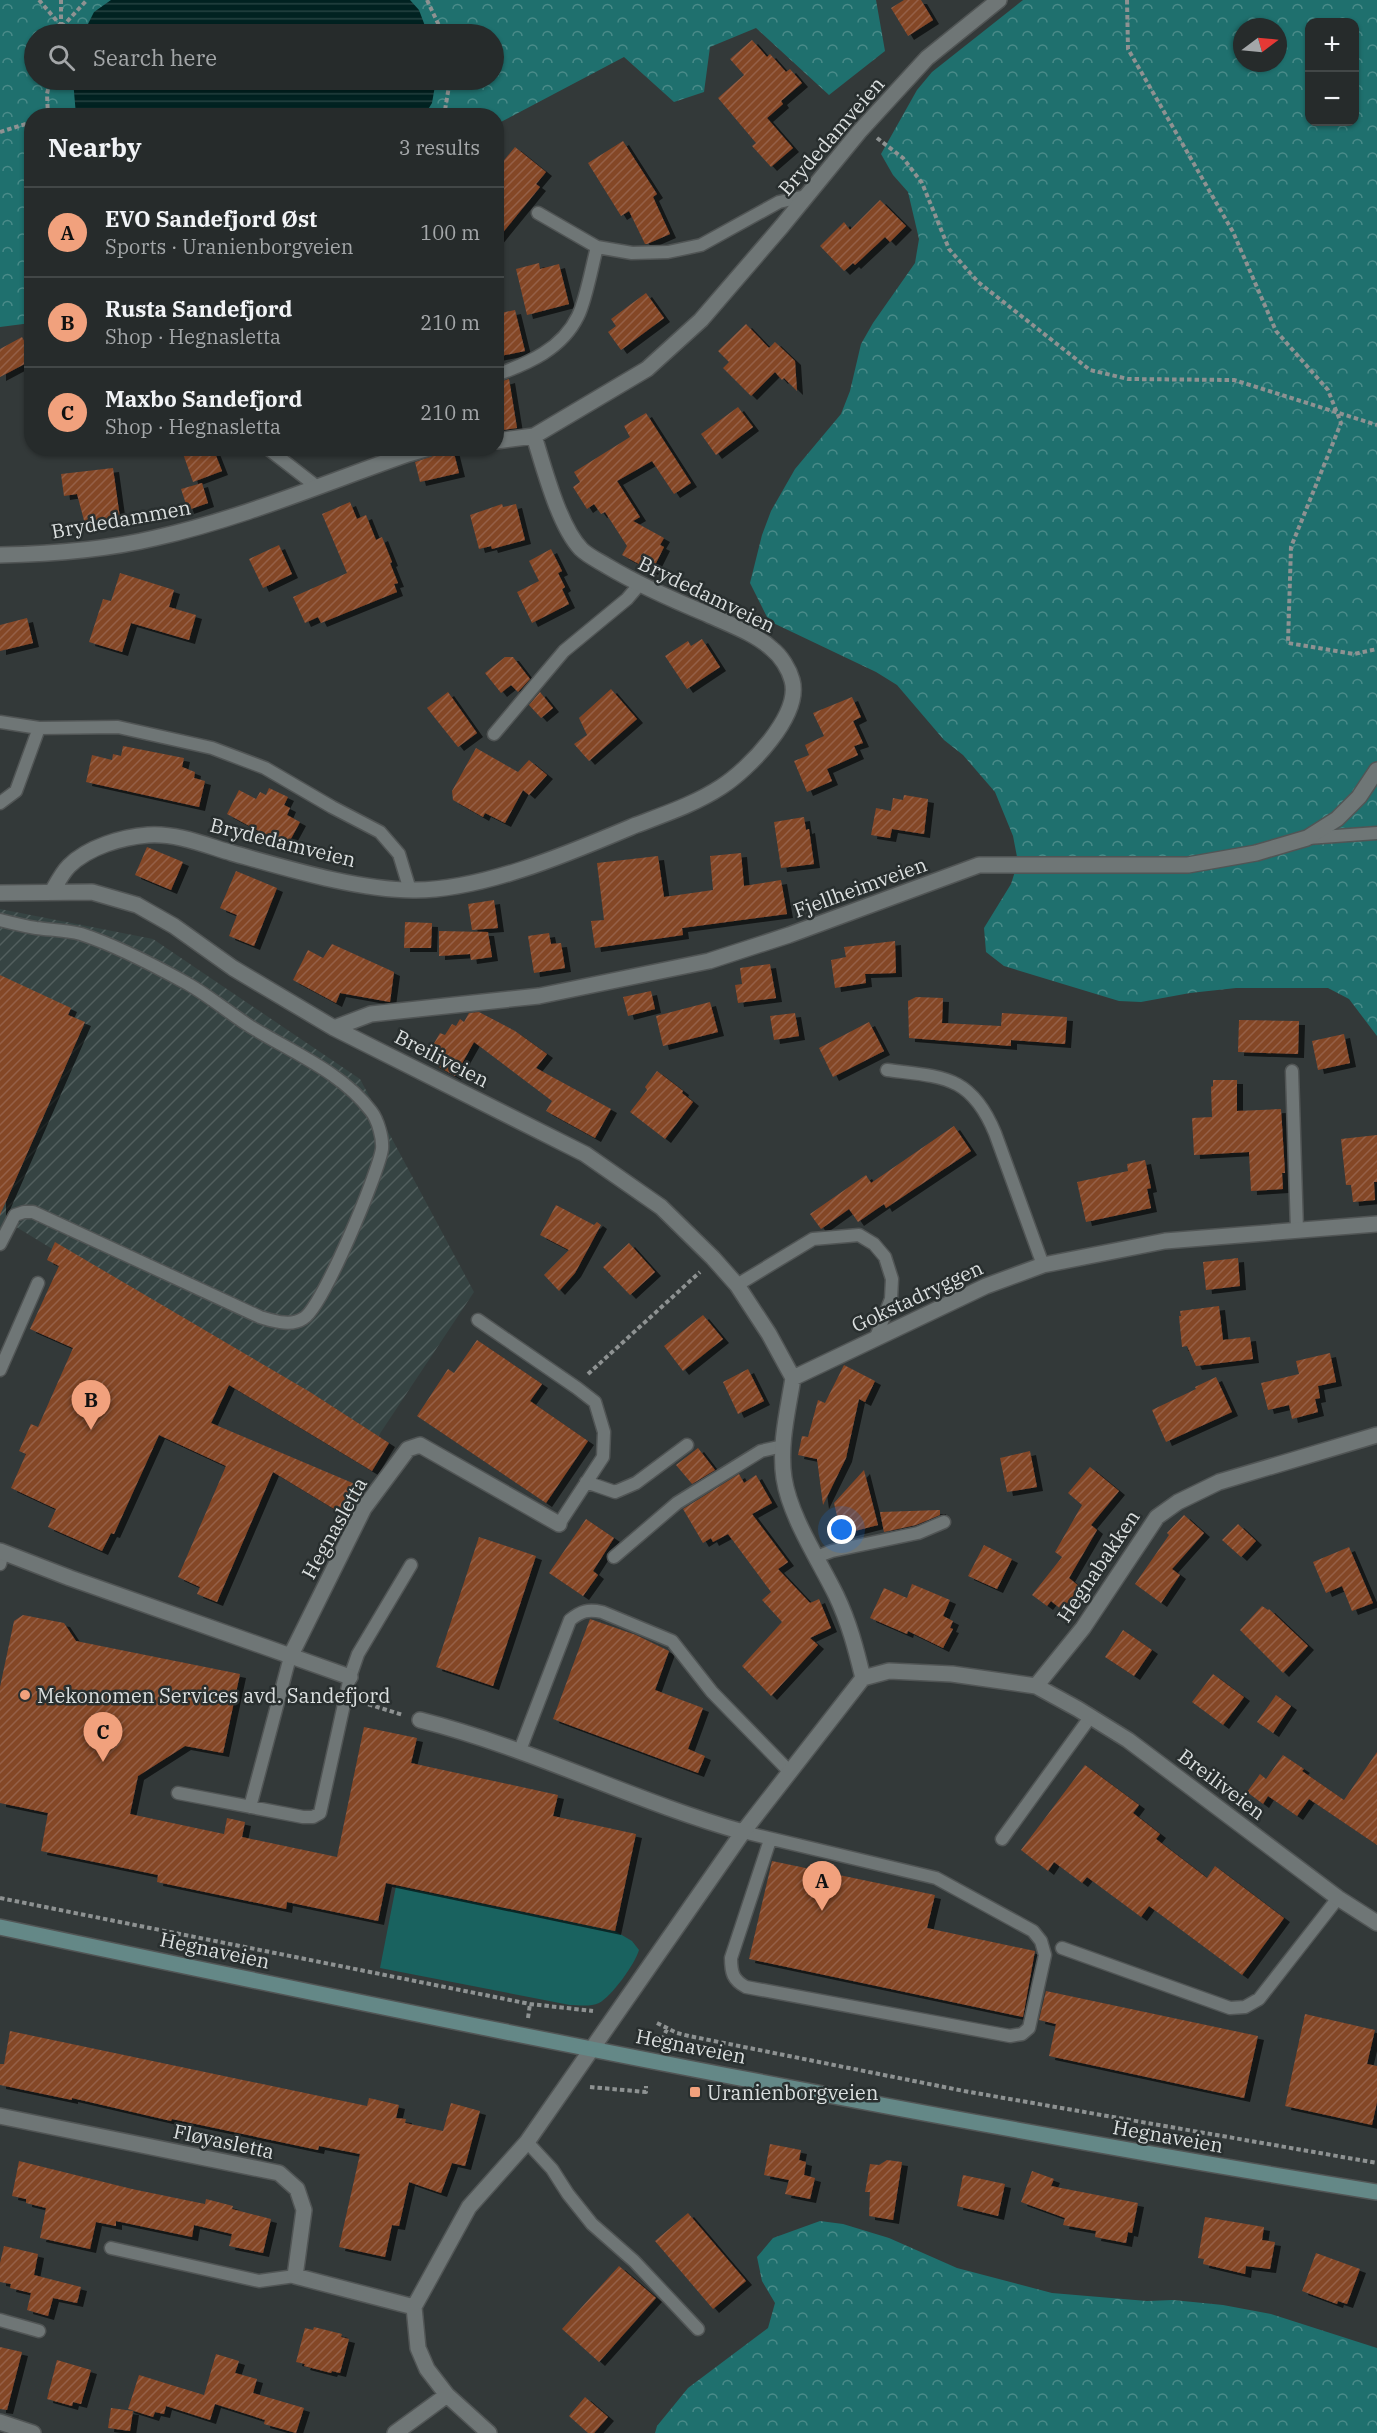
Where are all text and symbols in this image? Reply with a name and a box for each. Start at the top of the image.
north arrow [1233,18,1287,72]
map controls [1305,18,1359,126]
button: + [1305,18,1359,72]
search box [24,24,504,90]
icon: search [45,41,78,74]
text: Search here [93,43,217,72]
street label: Brydedamveien [772,71,890,201]
button: − [1305,72,1359,126]
text: Nearby [48,130,142,164]
text: 3 results [399,134,480,161]
text: EVO Sandefjord Øst [105,204,317,233]
text: A [61,219,74,246]
text: 100 m [420,219,480,246]
text: Sports · Uranienborgveien [105,233,353,260]
text: Rusta Sandefjord [105,294,293,323]
text: B [60,309,75,336]
text: 210 m [420,309,480,336]
text: Shop · Hegnasletta [105,323,281,350]
text: Maxbo Sandefjord [105,384,302,413]
text: C [61,399,74,426]
text: 210 m [420,399,480,426]
text: Shop · Hegnasletta [105,413,281,440]
street label: Brydedammen [49,493,193,545]
street label: Brydedamveien [634,549,780,639]
street label: Brydedamveien [207,811,359,873]
street label: Fjellheimveien [790,850,931,924]
street label: Breiliveien [390,1023,494,1093]
street label: Gokstadryggen [847,1254,987,1338]
pin: B [72,1380,110,1430]
street label: Hegnasletta [295,1472,373,1584]
street label: Hegnabakken [1050,1504,1146,1628]
your location [827,1515,856,1544]
place label: Mekonomen Services avd. Sandefjord [37,1682,390,1709]
marker: Mekonomen Services avd. Sandefjord [18,1688,32,1702]
pin: C [84,1712,122,1762]
street label: Breiliveien [1173,1742,1271,1826]
pin: A [802,1862,842,1911]
street label: Hegnaveien [158,1925,273,1975]
street label: Hegnaveien [634,2022,749,2070]
place label: Uranienborgveien [707,2079,879,2106]
marker: Uranienborgveien [688,2085,702,2099]
street label: Hegnaveien [1111,2113,1226,2159]
street label: Fløyasletta [171,2117,277,2165]

